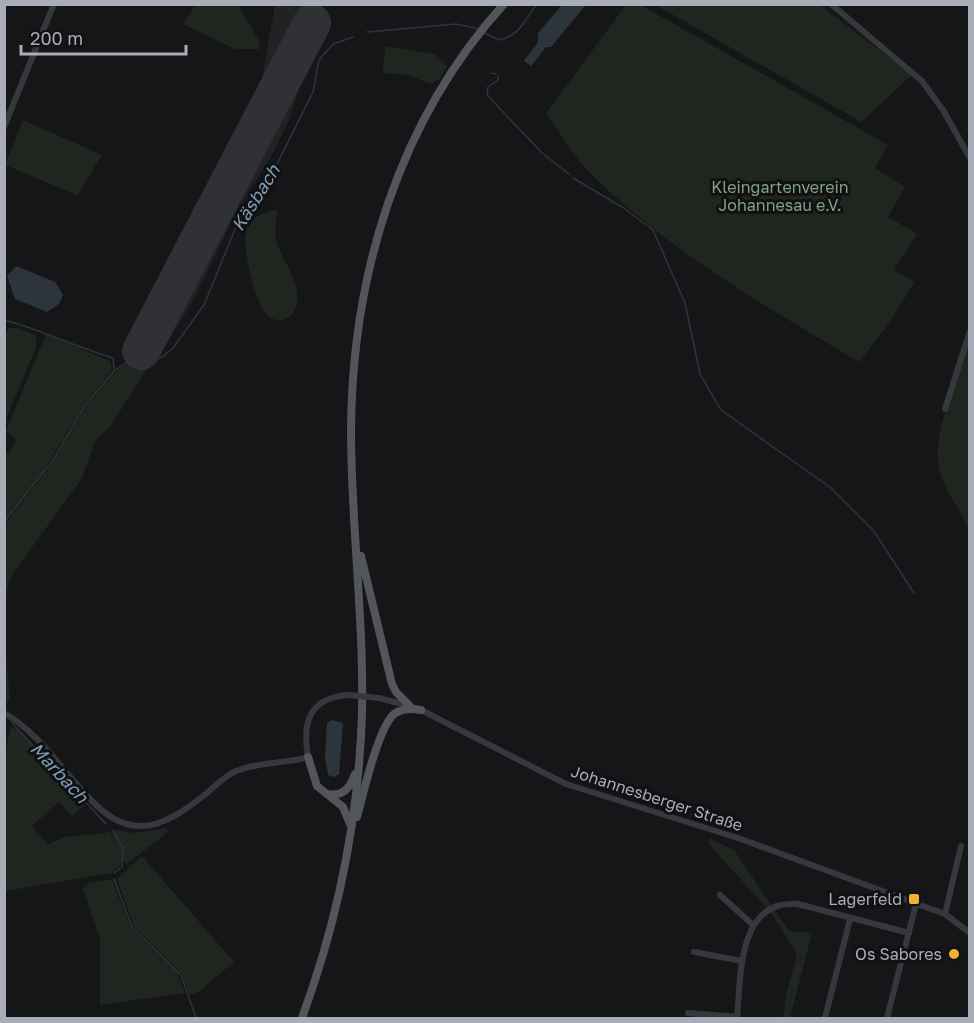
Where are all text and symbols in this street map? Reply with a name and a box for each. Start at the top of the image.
scale bar [21,18,186,56]
text: 200 m [30,27,83,49]
water label: Käsbach [226,159,285,235]
park label: Kleingartenverein Johannesau e.V. [711,177,849,215]
water label: Marbach [26,737,94,808]
street label: Johannesberger Straße [569,761,745,835]
place label: Lagerfeld [828,889,902,909]
marker: Lagerfeld [907,892,921,906]
place label: Os Sabores [855,944,942,964]
marker: Os Sabores [947,947,961,961]

